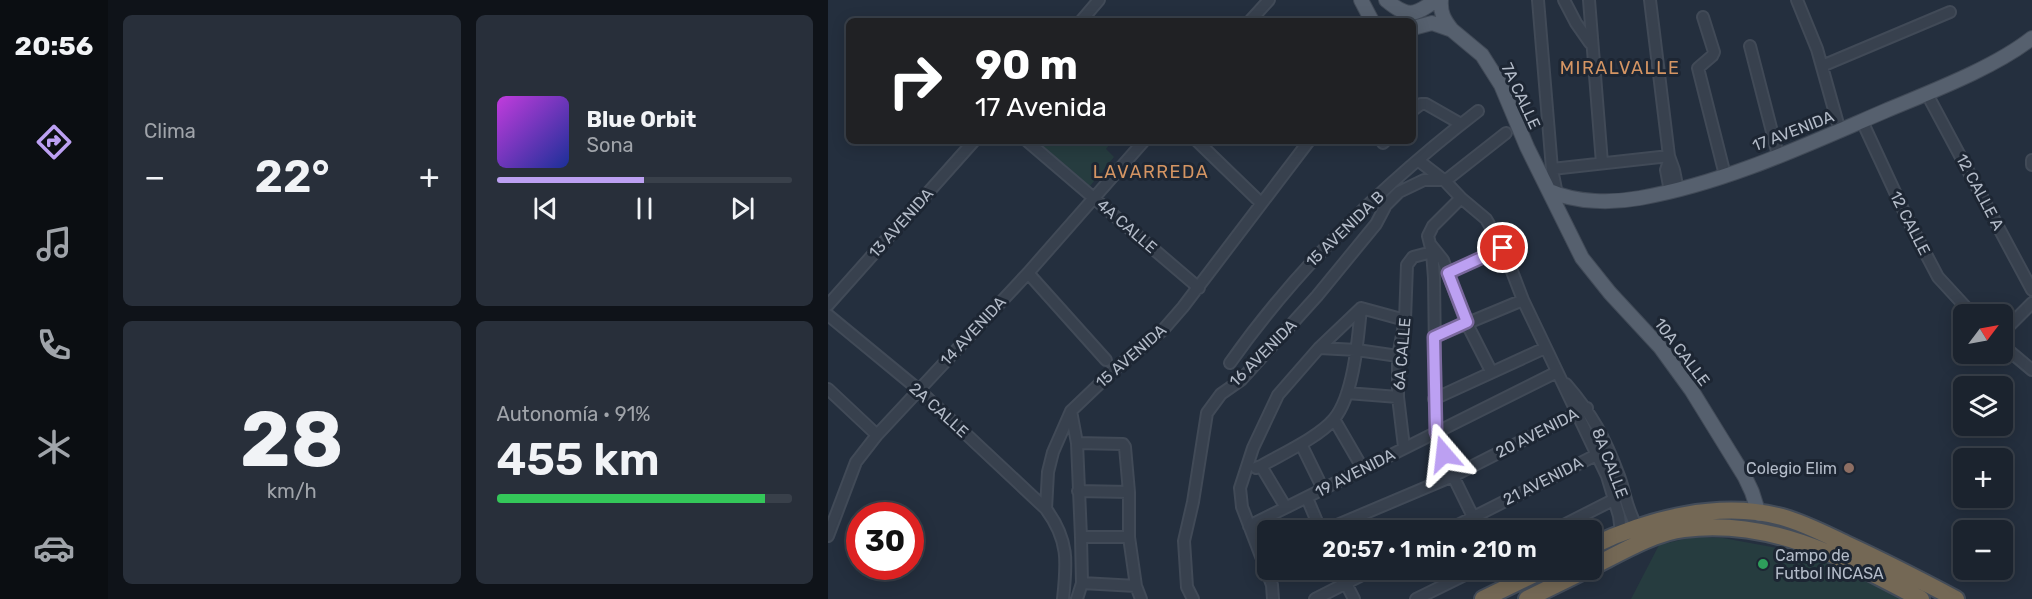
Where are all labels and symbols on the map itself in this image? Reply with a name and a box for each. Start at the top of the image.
district label: MIRALVALLE [1560,57,1680,79]
street label: 7A CALLE [1497,60,1545,132]
street label: 17 AVENIDA [1750,107,1837,155]
street label: 12 CALLE A [1952,151,2008,234]
district label: LAVARREDA [1093,161,1209,183]
street label: 13 AVENIDA [865,184,937,262]
street label: 15 AVENIDA B [1302,187,1388,271]
street label: 12 CALLE [1886,188,1934,258]
street label: 4A CALLE [1093,195,1161,257]
pin [1477,222,1528,273]
street label: 14 AVENIDA [936,292,1010,369]
north arrow [1953,304,2013,364]
street label: 10A CALLE [1650,314,1714,390]
street label: 16 AVENIDA [1225,315,1301,391]
street label: 6A CALLE [1389,317,1415,391]
street label: 15 AVENIDA [1092,320,1170,392]
street label: 2A CALLE [906,379,972,441]
street label: 20 AVENIDA [1493,404,1582,462]
position arrow [1412,422,1476,486]
street label: 8A CALLE [1588,425,1632,501]
street label: 19 AVENIDA [1312,445,1398,501]
street label: 21 AVENIDA [1500,453,1586,509]
place label: Colegio Elim [1746,459,1837,478]
marker: Colegio Elim [1842,461,1856,475]
speed limit sign: 30 [846,502,924,580]
place label: Campo de Futbol INCASA [1775,546,1884,583]
marker: Campo de Futbol INCASA [1756,557,1770,571]

